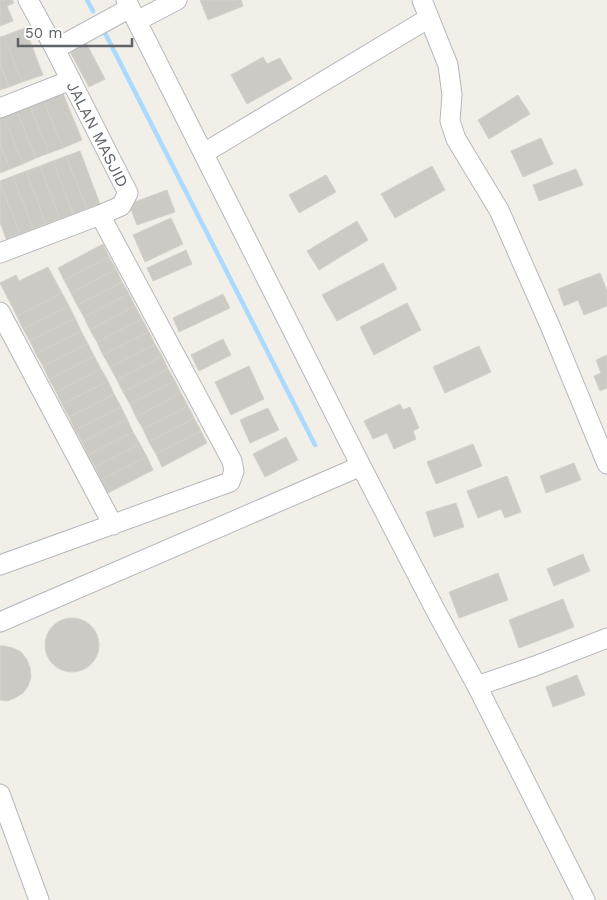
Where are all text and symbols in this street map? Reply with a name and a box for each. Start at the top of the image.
scale bar [18,15,131,47]
text: 50 m [25,24,62,42]
street label: JALAN MASJID [63,78,132,190]

